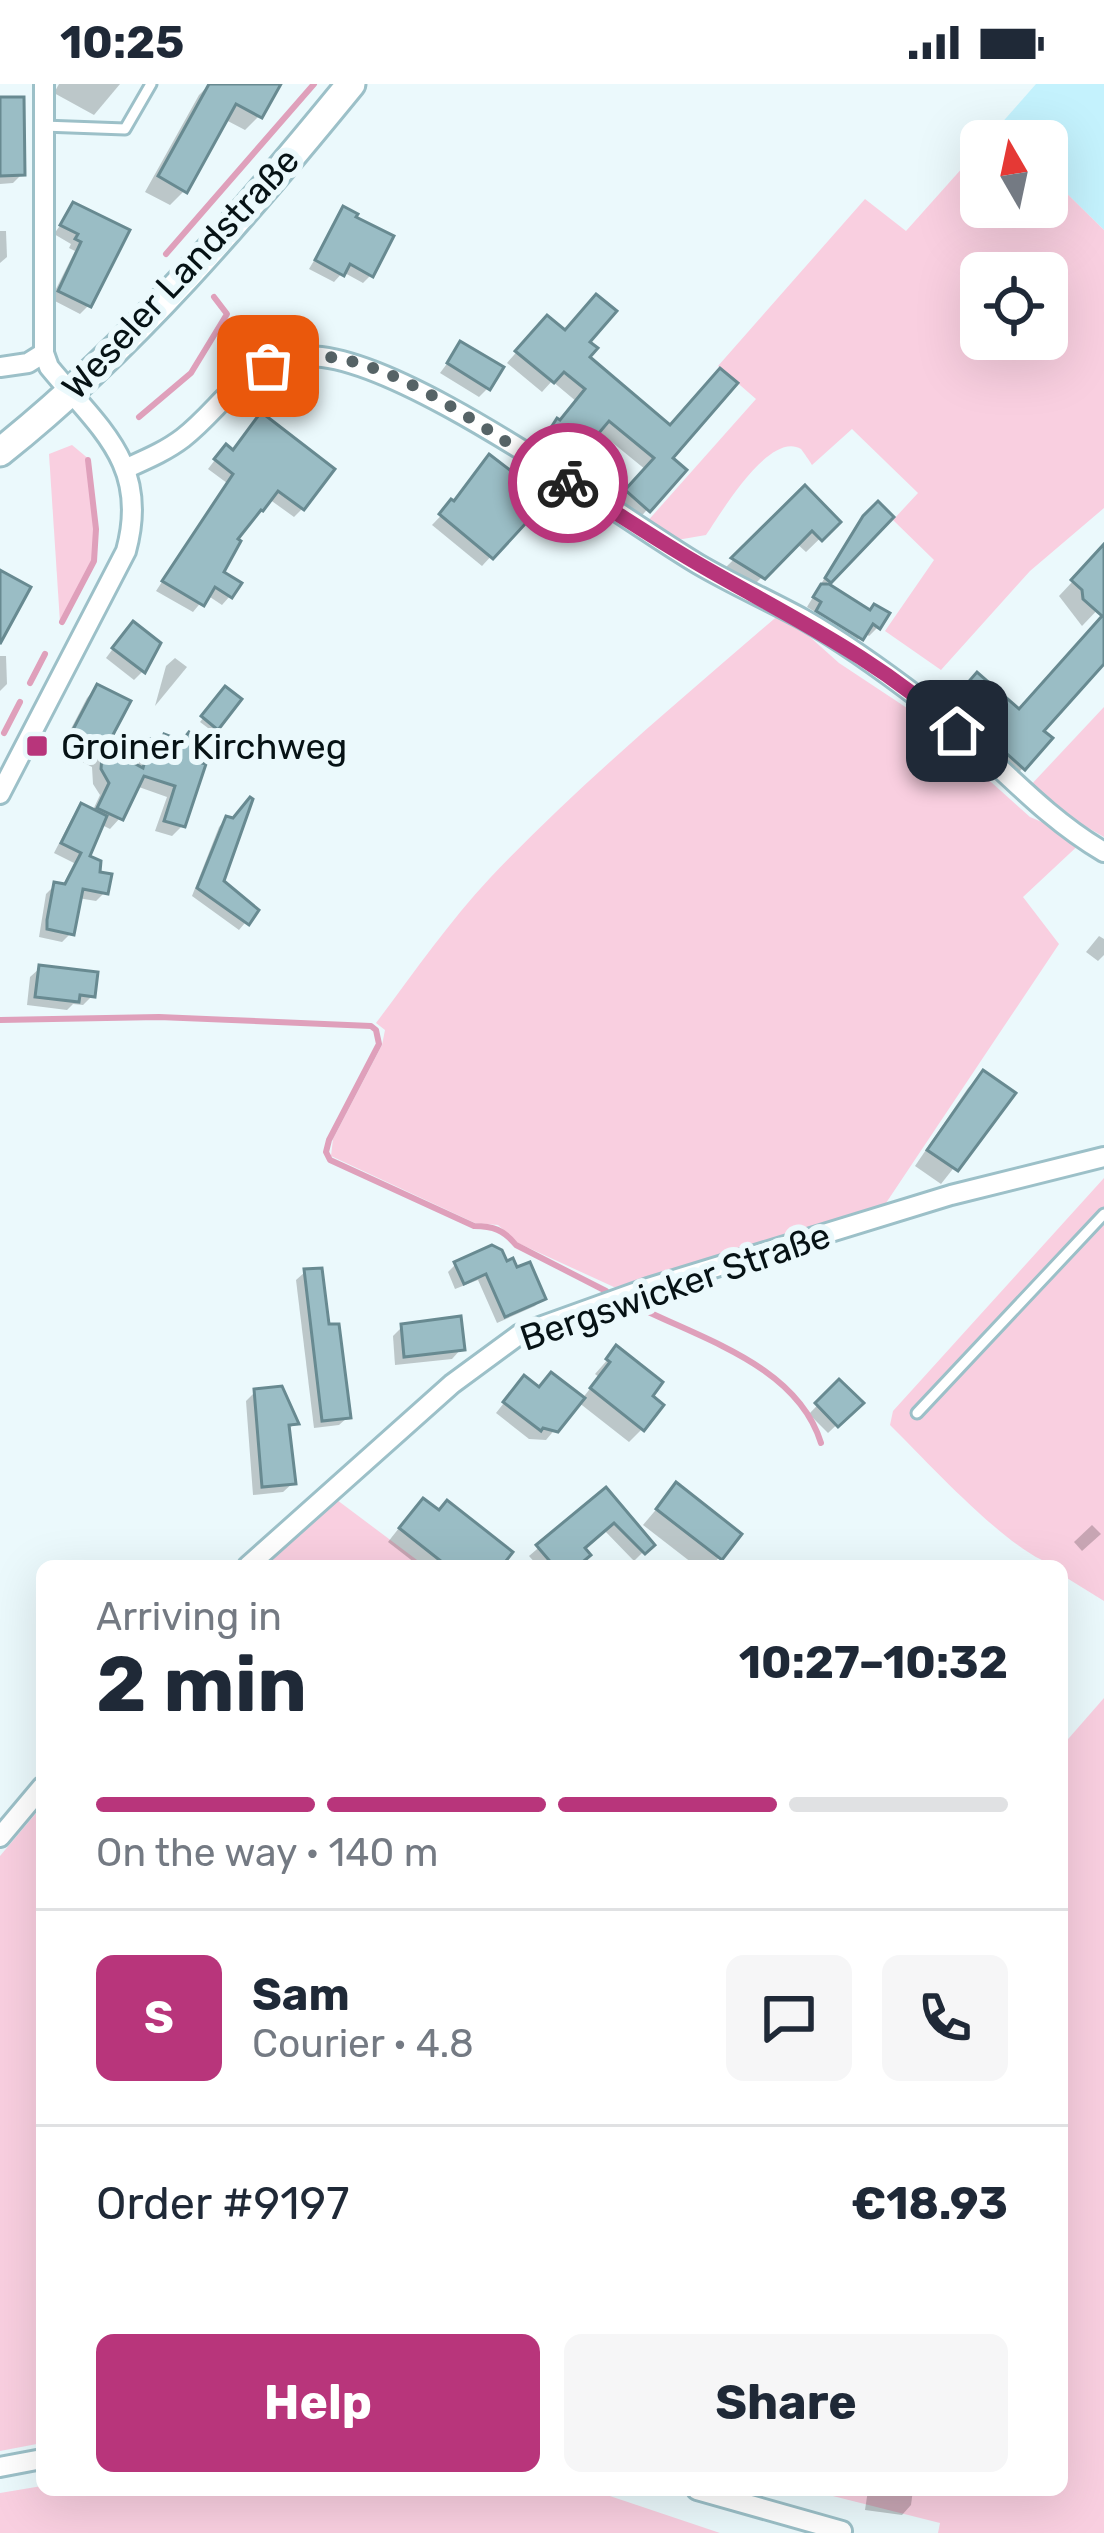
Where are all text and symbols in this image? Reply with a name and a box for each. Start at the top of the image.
text: 10:25 [60,16,184,69]
north arrow [960,120,1068,228]
map controls [960,120,1068,360]
street label: Weseler Landstraße [53,139,308,408]
button: locate [960,252,1068,360]
pin [217,315,319,417]
icon: bag [235,333,301,399]
courier [508,423,628,543]
icon: bike [535,450,601,516]
pin [906,680,1008,782]
icon: home [924,698,990,764]
place label: Groiner Kirchweg [61,725,347,768]
marker: Groiner Kirchweg [24,733,50,759]
street label: Bergswicker Straße [515,1213,836,1360]
text: Arriving in [96,1594,282,1640]
text: 10:27–10:32 [739,1636,1008,1689]
text: 2 min [96,1638,307,1731]
text: On the way · 140 m [96,1830,438,1876]
button: chat [726,1955,852,2081]
button: phone [882,1955,1008,2081]
text: Sam [252,1968,350,2021]
text: S [144,1991,174,2044]
text: Courier · 4.8 [252,2021,474,2067]
text: Order #9197 [96,2177,349,2230]
text: €18.93 [851,2177,1008,2230]
button: Help [96,2334,540,2472]
button: Share [564,2334,1008,2472]

